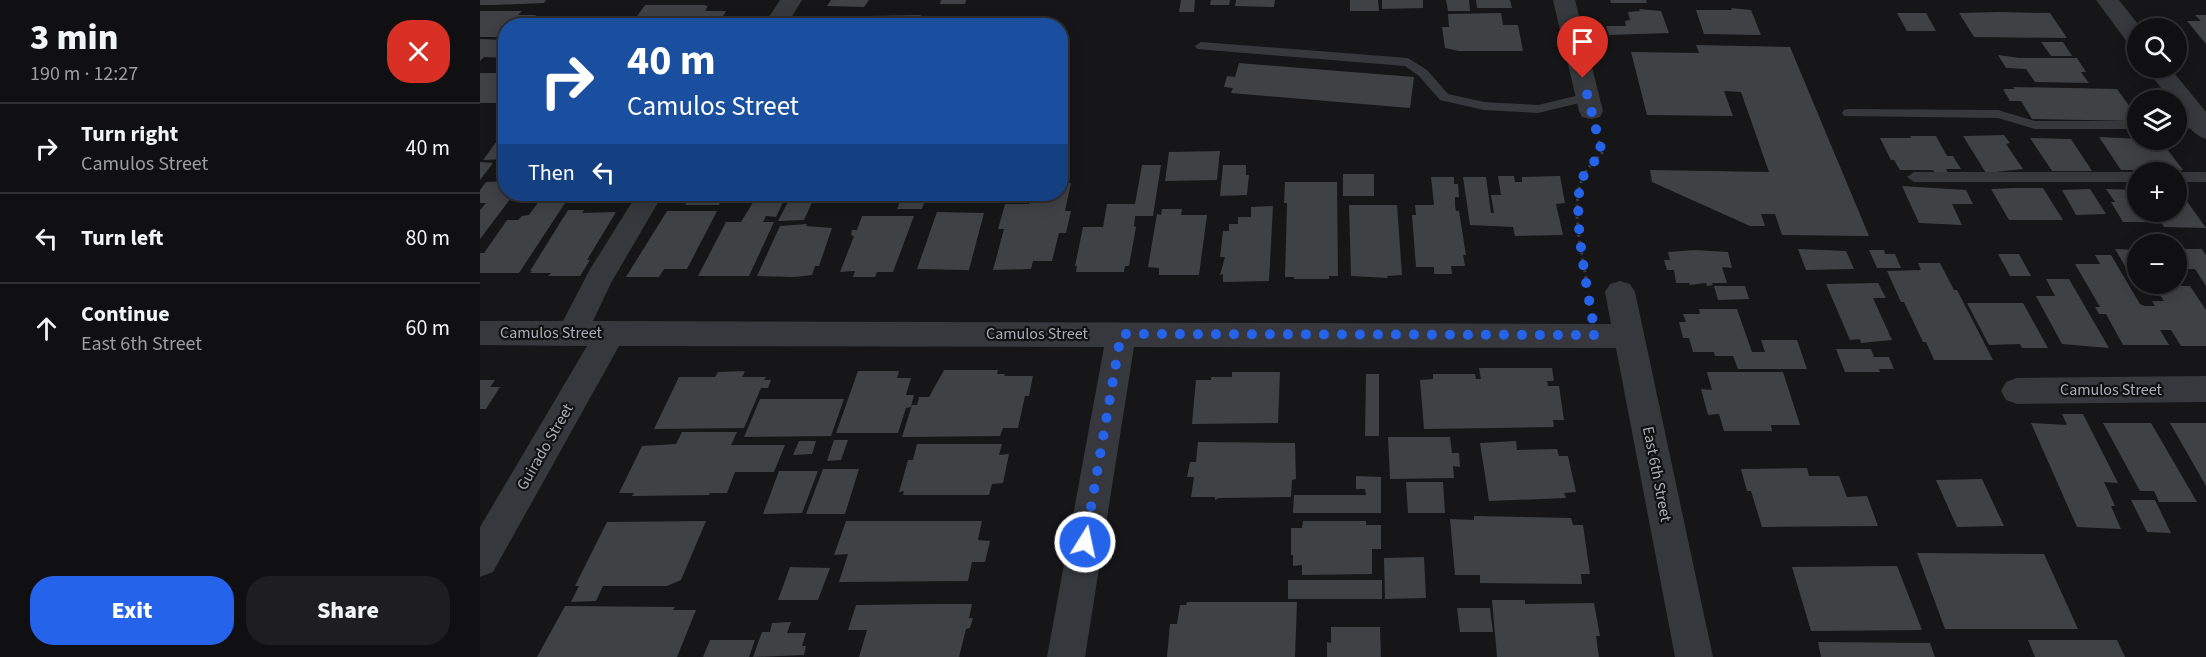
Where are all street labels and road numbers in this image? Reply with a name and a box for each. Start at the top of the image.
street label: Camulos Street [500,322,603,344]
street label: Camulos Street [986,323,1089,345]
street label: Camulos Street [2060,379,2163,401]
street label: Guirado Street [511,399,579,494]
street label: East 6th Street [1637,424,1677,524]

